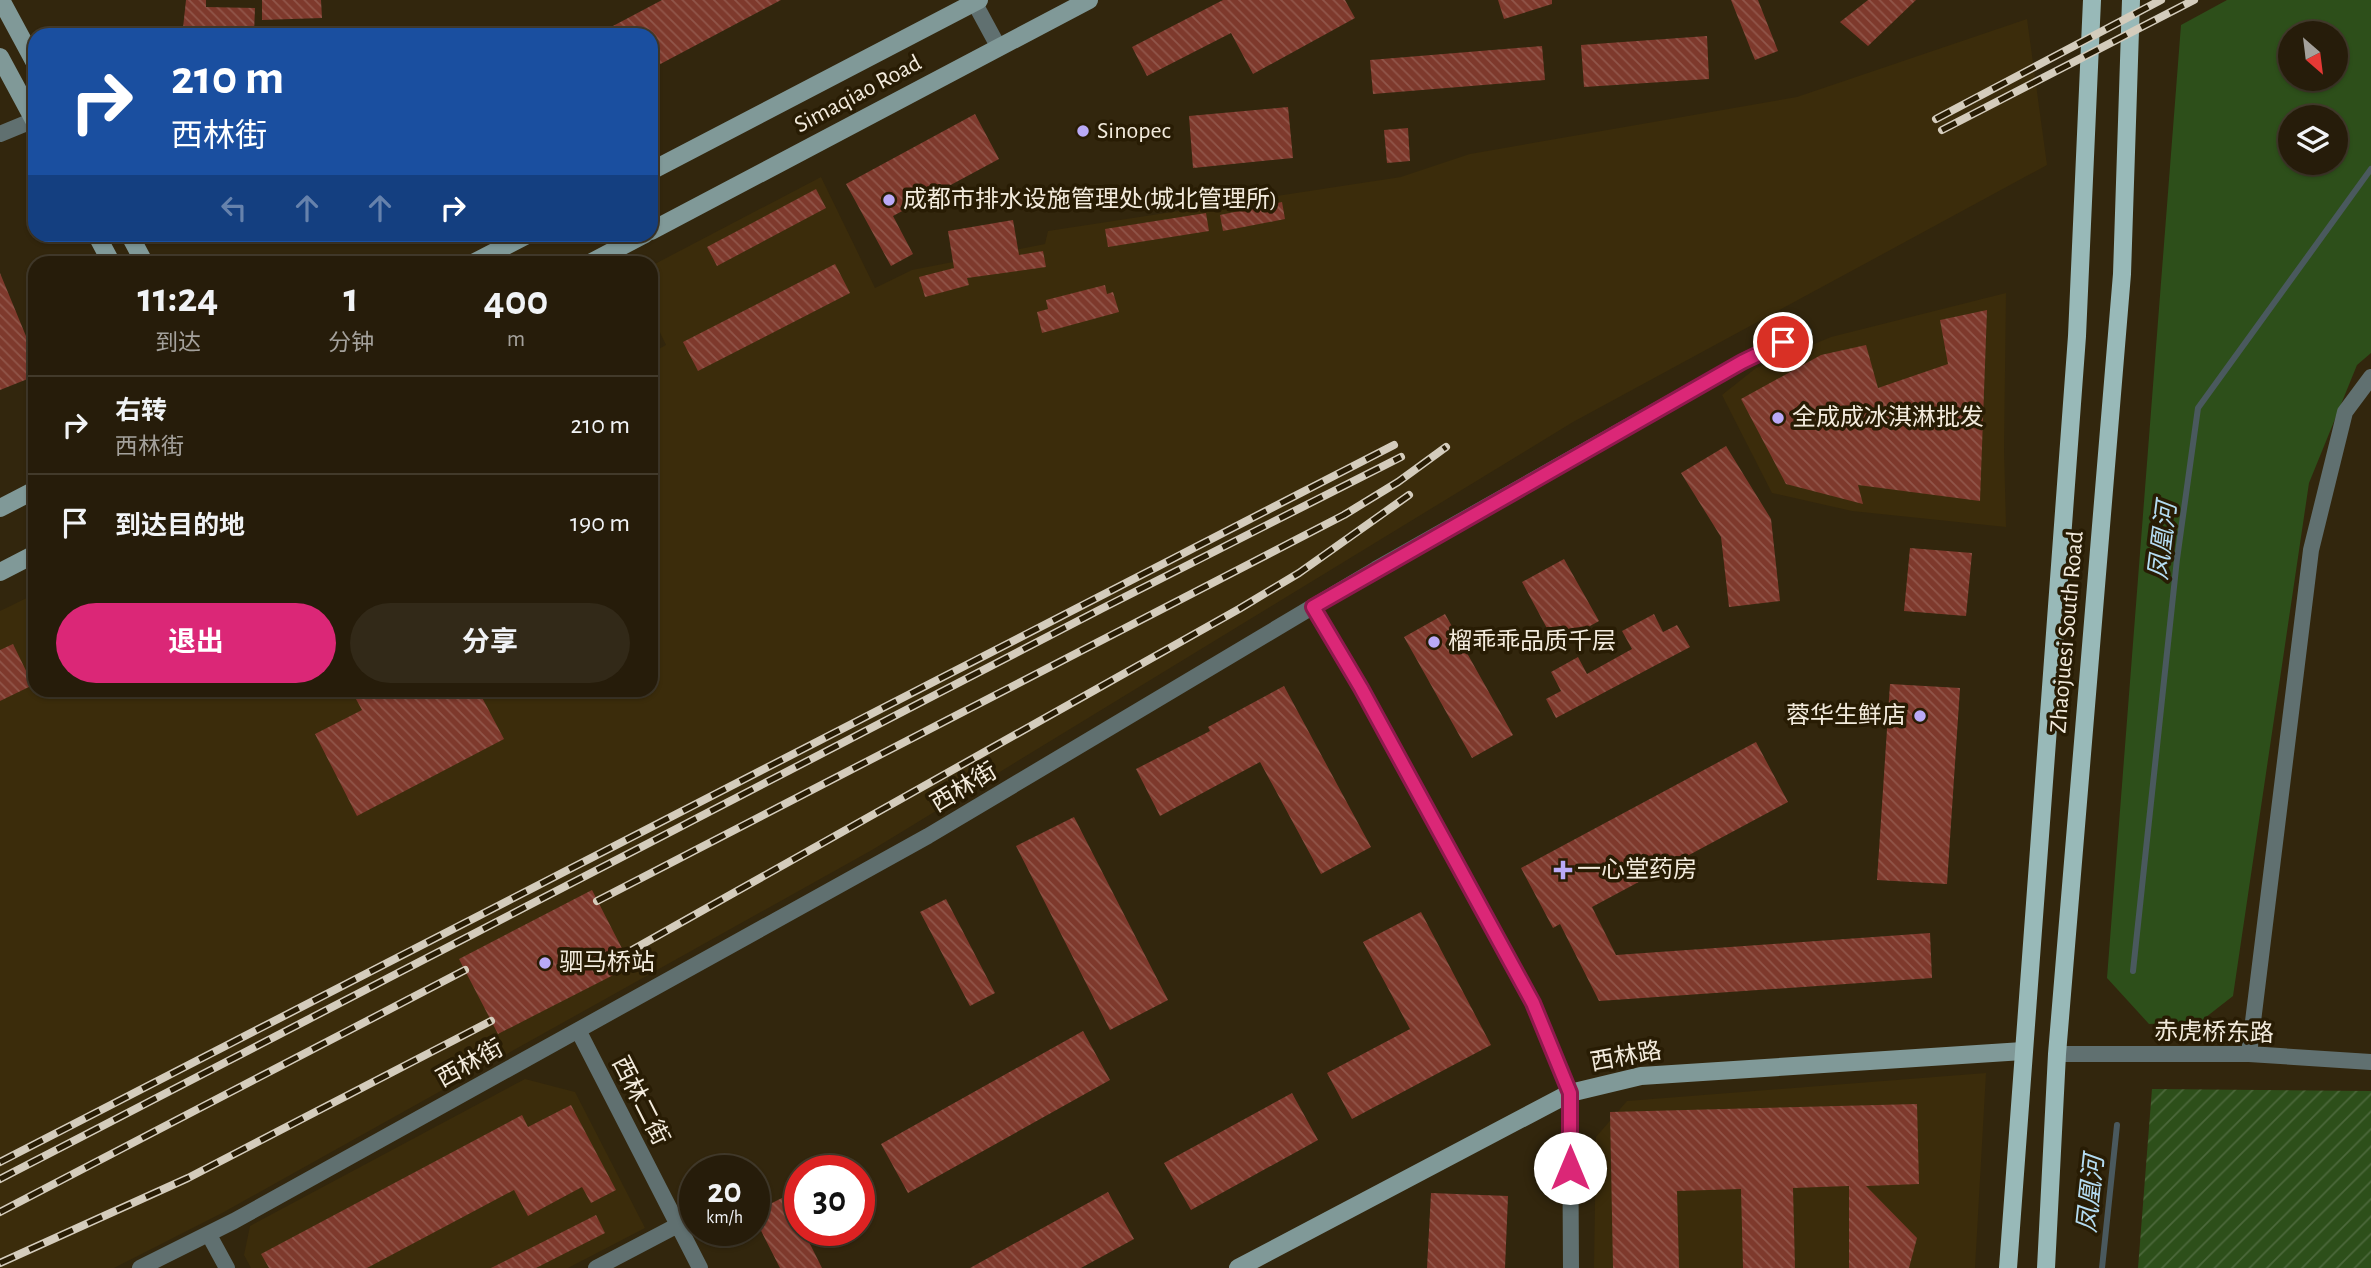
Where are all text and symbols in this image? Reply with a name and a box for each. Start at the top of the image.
north arrow [2278,21,2348,91]
map controls [2278,21,2348,175]
street label: Simaqiao Road [791,51,925,137]
text: 210 m [171,54,284,103]
icon: right [56,56,147,147]
button: layers [2278,105,2348,175]
place label: Sinopec [1097,119,1171,143]
text: 西林街 [171,120,267,152]
marker: Sinopec [1075,123,1091,139]
place label: 成都市排水设施管理处(城北管理所) [903,186,1277,212]
icon: left [215,189,253,227]
icon: ahead [288,189,326,227]
icon: ahead [361,189,399,227]
icon: right [434,189,472,227]
marker: 成都市排水设施管理处(城北管理所) [881,192,897,208]
text: 11:24 [138,277,218,319]
text: 1 [343,277,359,319]
text: 400 [484,280,548,322]
pin [1753,312,1813,372]
icon: arrive [1764,323,1802,361]
text: m [507,328,525,351]
text: 到达 [155,332,201,355]
text: 分钟 [328,332,374,355]
text: 右转 [115,398,167,424]
place label: 全成成冰淇淋批发 [1792,404,1984,430]
icon: right [56,406,94,444]
marker: 全成成冰淇淋批发 [1770,410,1786,426]
text: 210 m [570,412,630,438]
text: 西林街 [115,436,184,459]
water label: 凤凰河 [2144,496,2181,581]
icon: arrive [56,504,94,542]
text: 190 m [570,510,630,536]
text: 到达目的地 [115,513,245,539]
street label: Zhaojuesi South Road [2046,530,2088,734]
button: 退出 [56,603,336,683]
button: 分享 [350,603,630,683]
place label: 榴乖乖品质千层 [1448,628,1616,654]
marker: 榴乖乖品质千层 [1426,634,1442,650]
place label: 蓉华生鲜店 [1786,702,1906,728]
marker: 蓉华生鲜店 [1912,708,1928,724]
street label: 西林街 [926,757,1001,817]
place label: 一心堂药房 [1577,856,1697,882]
marker: 一心堂药房 [1555,862,1571,878]
place label: 驷马桥站 [559,949,655,975]
marker: 驷马桥站 [537,955,553,971]
street label: 赤虎桥东路 [2154,1018,2274,1046]
street label: 西林街 [432,1034,507,1092]
street label: 西林路 [1588,1037,1664,1075]
street label: 西林二街 [608,1052,674,1149]
position arrow [1533,1131,1607,1205]
water label: 凤凰河 [2073,1149,2109,1234]
speed limit sign: 30 [784,1155,875,1246]
text: 20 [707,1174,742,1209]
text: km/h [706,1209,743,1227]

